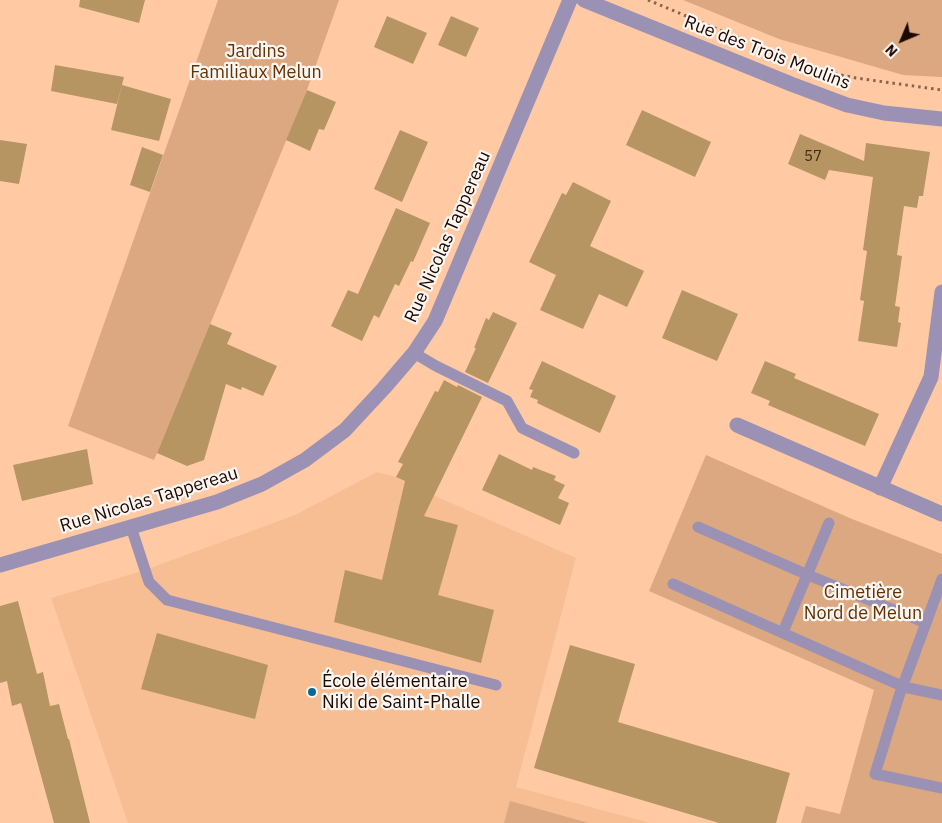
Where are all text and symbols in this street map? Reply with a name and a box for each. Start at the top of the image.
street label: Rue des Trois Moulins [681,11,853,95]
north arrow [877,15,927,65]
park label: Jardins Familiaux Melun [190,41,322,84]
text: N [881,41,901,61]
street label: Rue Nicolas Tappereau [400,148,496,326]
house number: 57 [804,148,822,166]
street label: Rue Nicolas Tappereau [57,463,241,537]
park label: Cimetière Nord de Melun [804,582,922,624]
place label: École élémentaire Niki de Saint-Phalle [322,671,480,714]
marker: École élémentaire Niki de Saint-Phalle [306,686,318,698]

